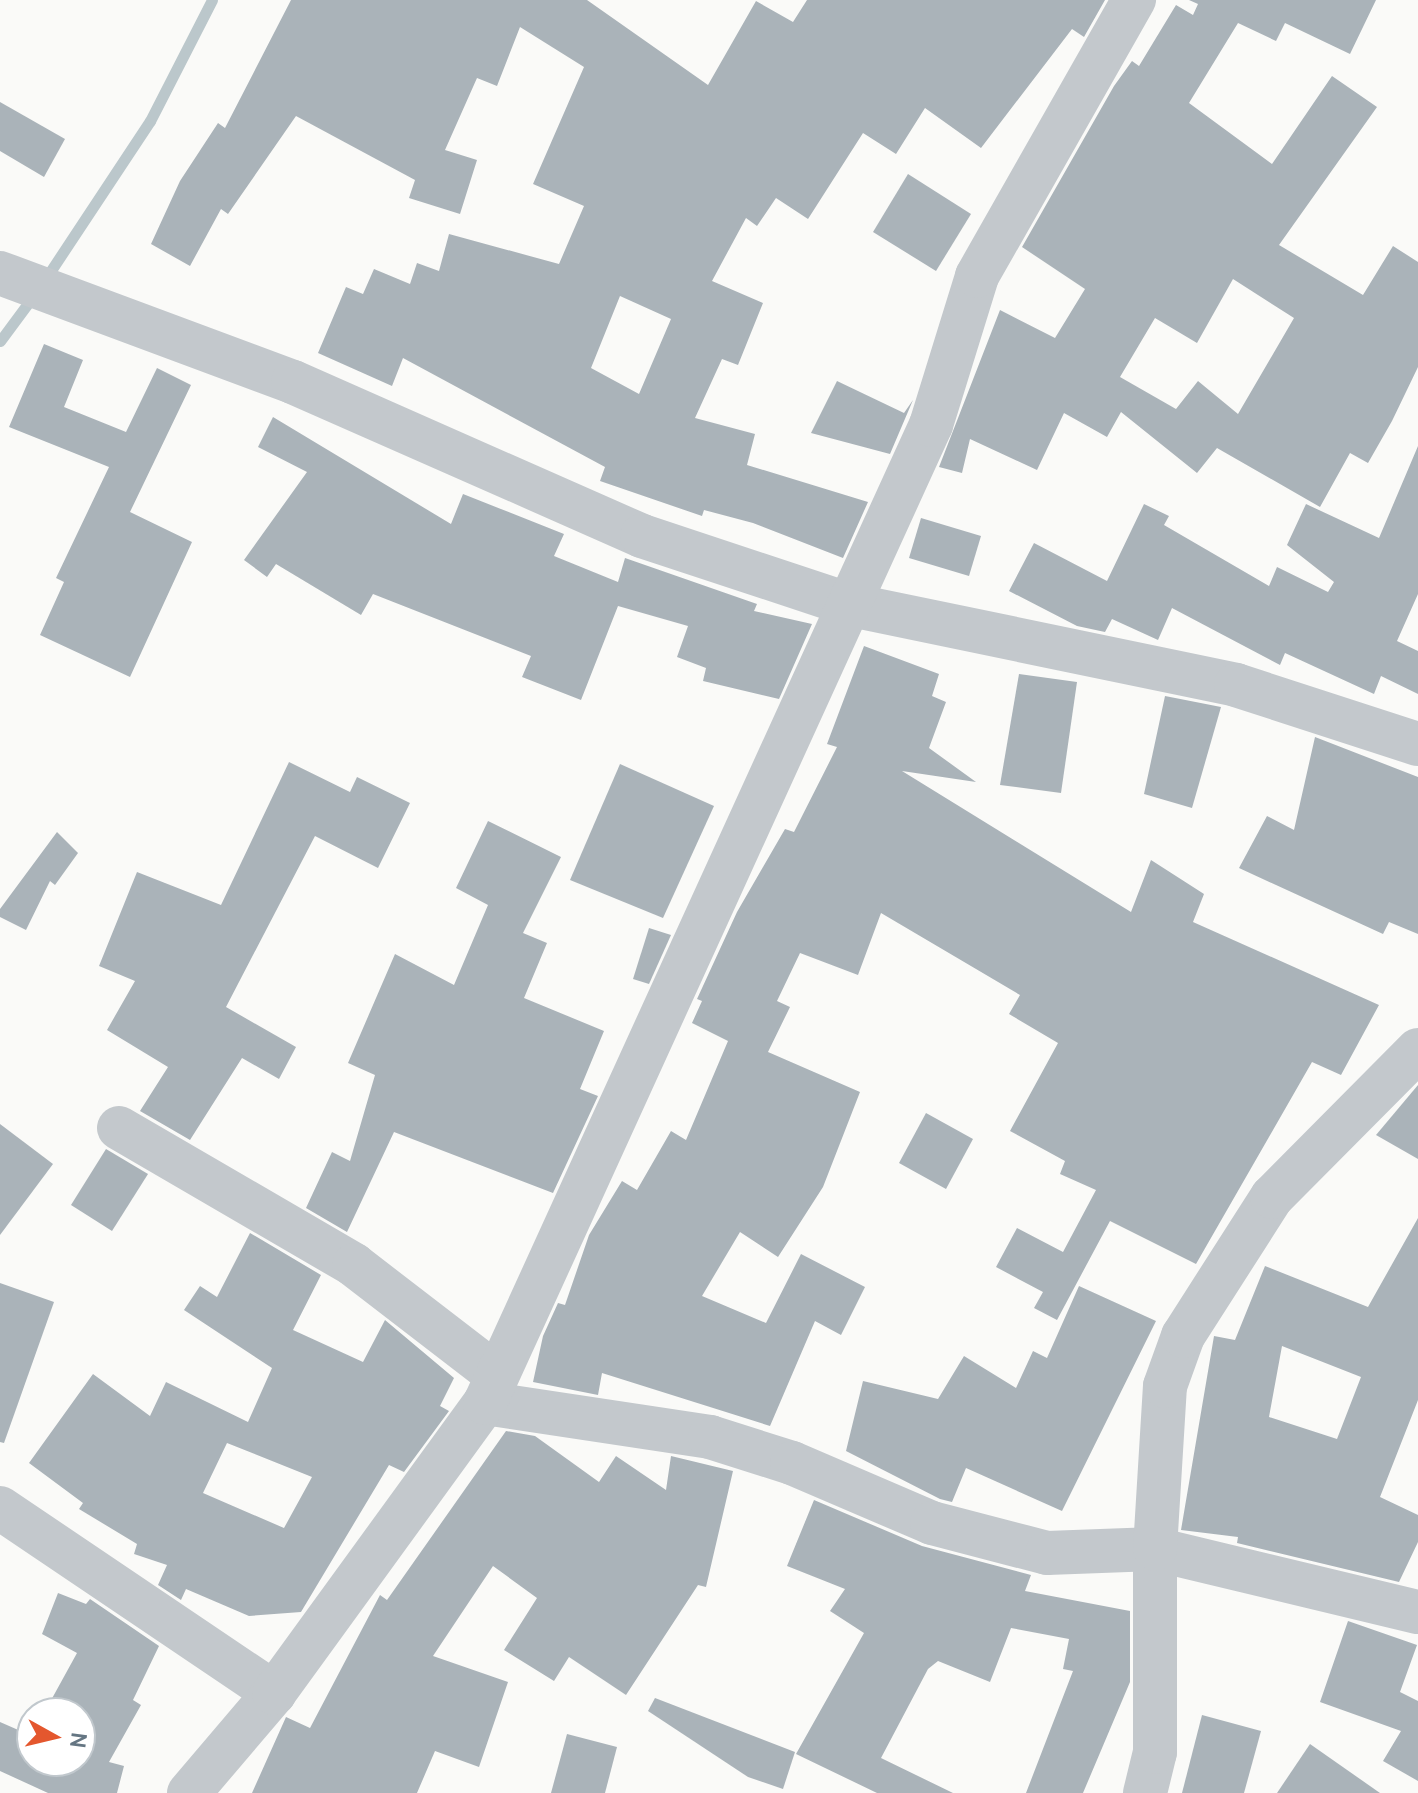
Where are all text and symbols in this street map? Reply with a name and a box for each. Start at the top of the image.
north arrow [16,1697,96,1777]
text: N [64,1731,93,1750]

